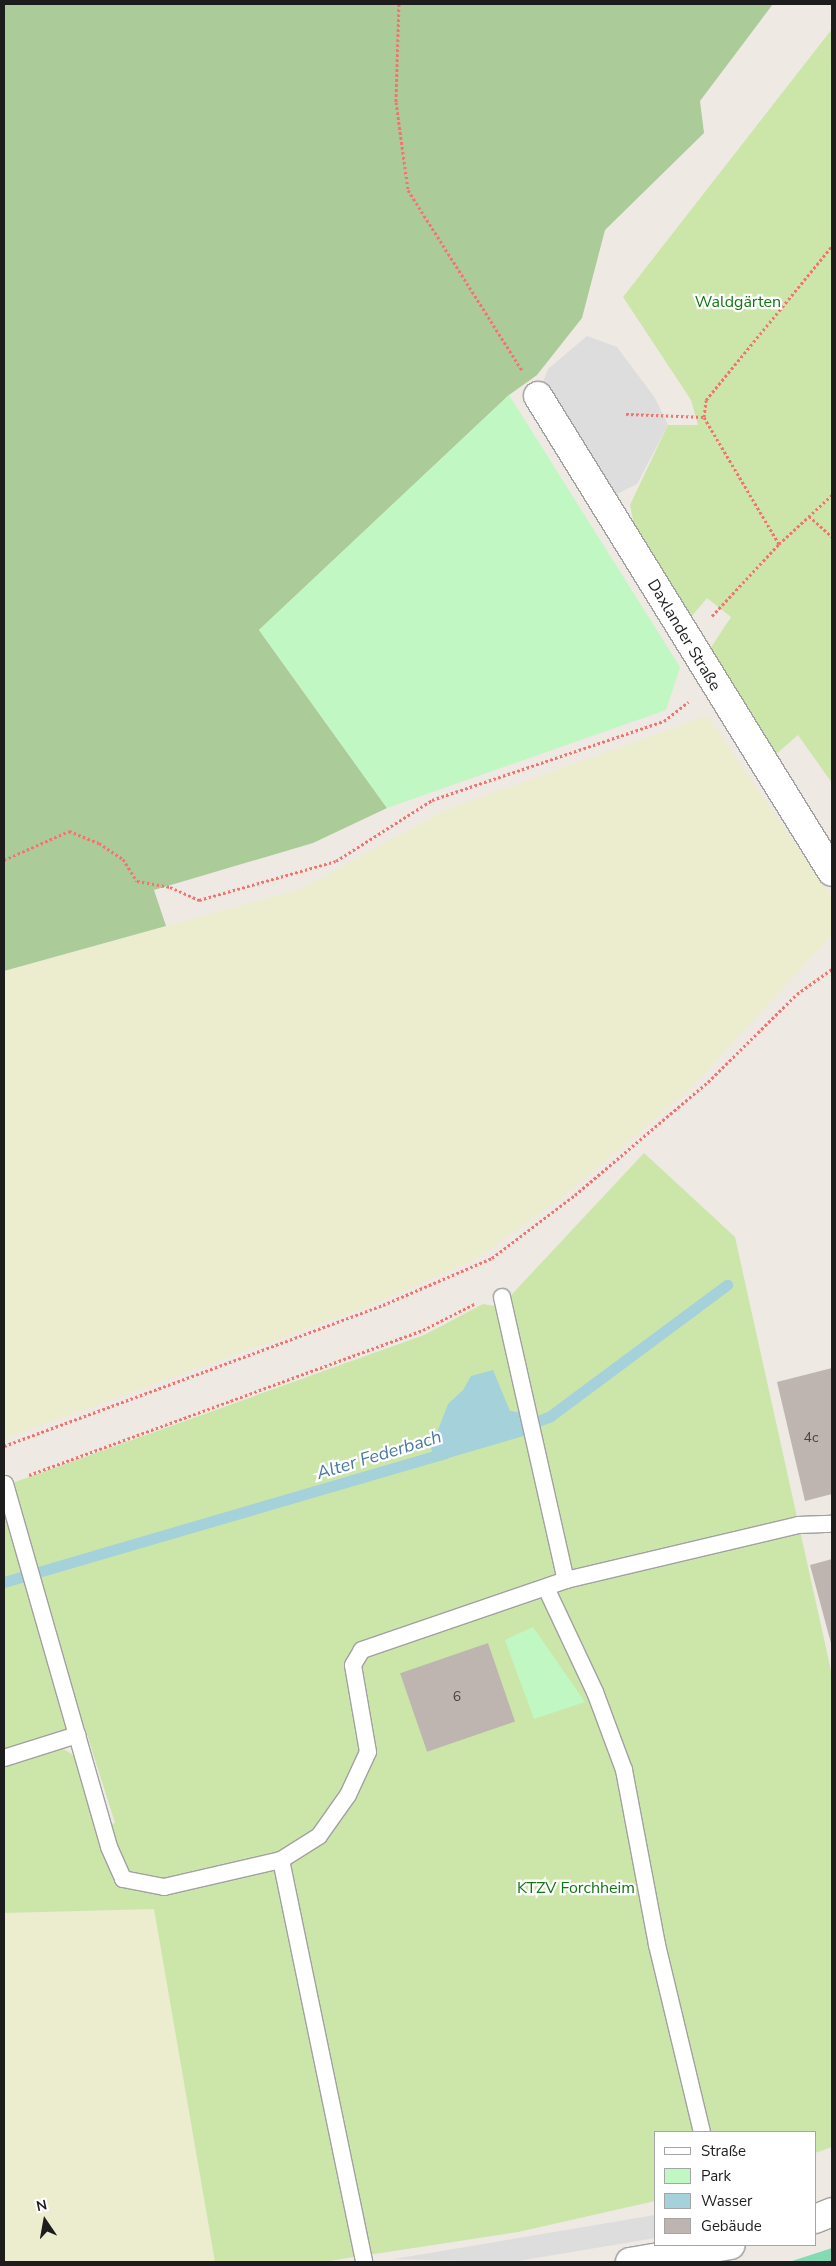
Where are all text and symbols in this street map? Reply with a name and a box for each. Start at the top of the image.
park label: Waldgärten [695,292,781,312]
street label: Daxlander Straße [643,576,725,694]
water label: Alter Federbach [314,1426,444,1484]
house number: 4c [804,1430,818,1446]
house number: 6 [453,1689,461,1705]
park label: KTZV Forchheim [517,1878,635,1898]
legend [654,2131,816,2246]
text: Straße [701,2141,746,2161]
text: Park [701,2166,731,2186]
text: Wasser [701,2191,752,2211]
text: N [35,2195,49,2216]
north arrow [20,2196,70,2246]
text: Gebäude [701,2216,762,2236]

